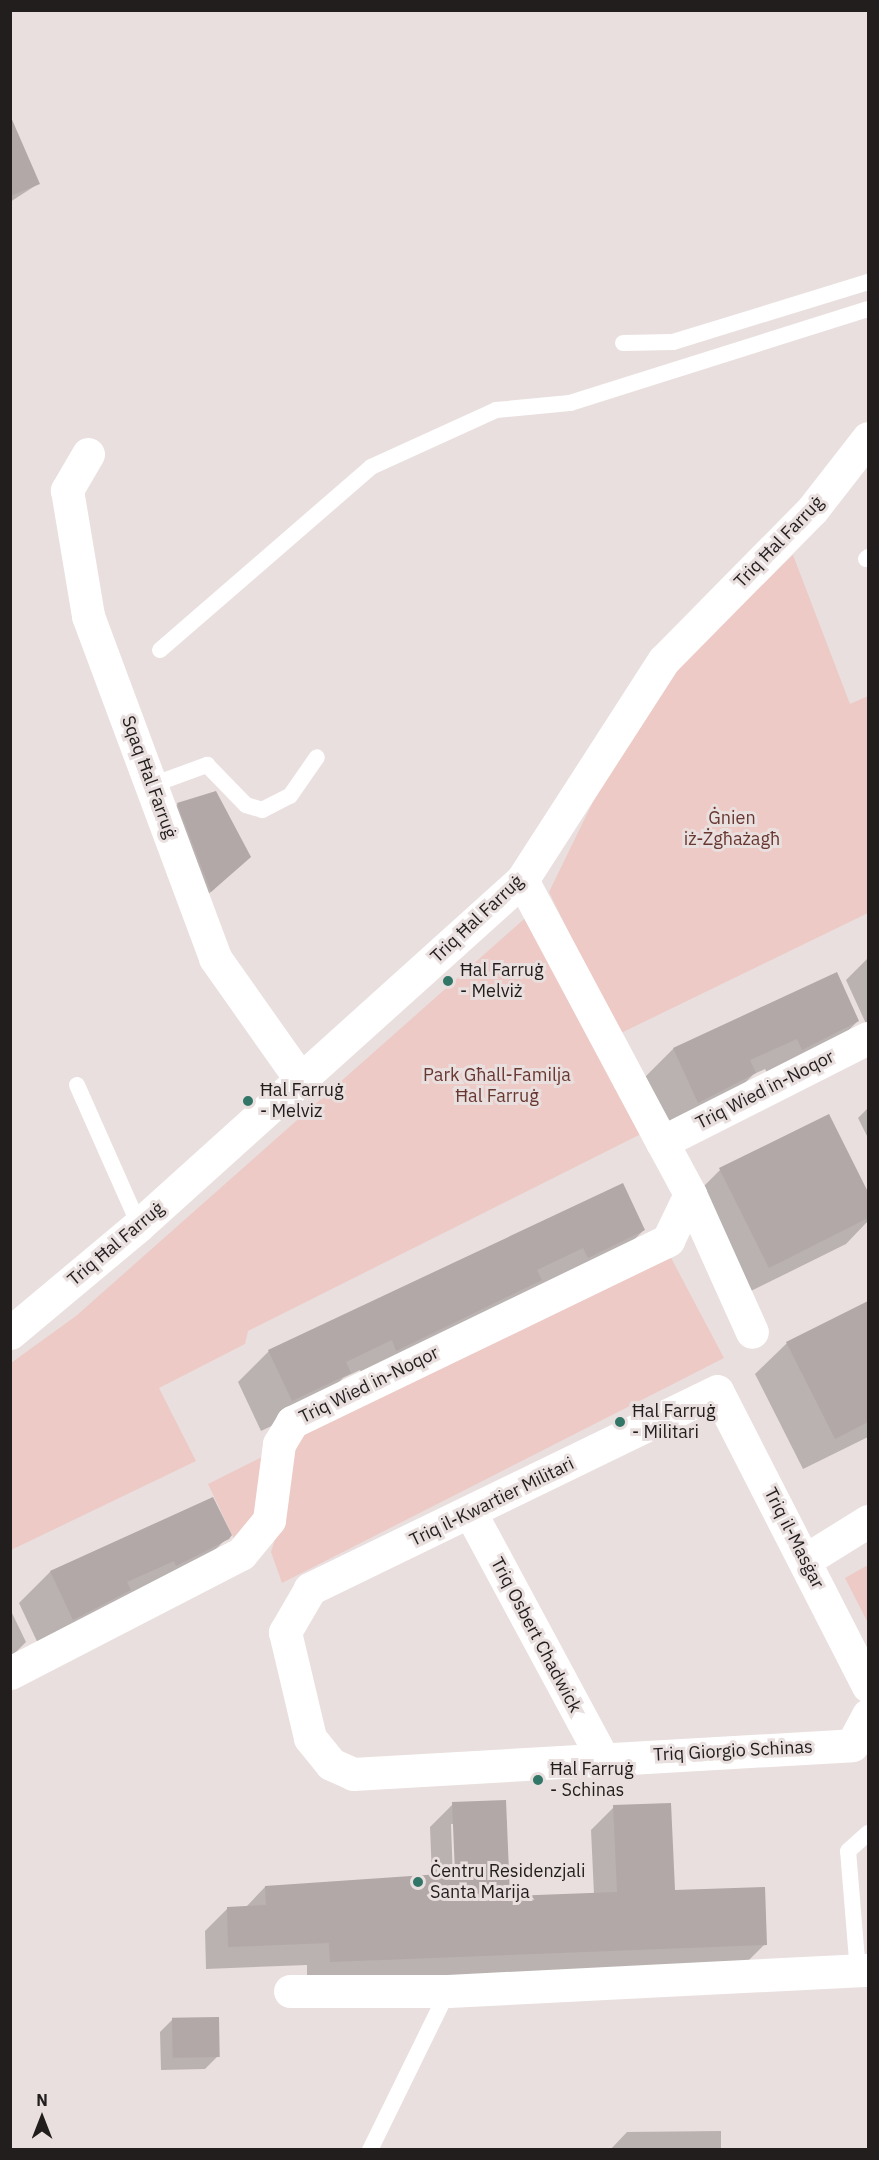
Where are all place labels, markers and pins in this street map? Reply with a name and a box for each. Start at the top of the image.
place label: Ħal Farruġ - Melviż [460,960,544,1002]
marker: Ħal Farruġ - Melviż [441,974,455,988]
place label: Ħal Farruġ - Melviz [260,1080,344,1122]
marker: Ħal Farruġ - Melviz [241,1094,255,1108]
place label: Ħal Farruġ - Militari [632,1401,716,1444]
marker: Ħal Farruġ - Militari [613,1415,627,1429]
place label: Ħal Farruġ - Schinas [550,1759,634,1802]
marker: Ħal Farruġ - Schinas [531,1773,545,1787]
place label: Ċentru Residenzjali Santa Marija [430,1861,585,1904]
marker: Ċentru Residenzjali Santa Marija [411,1875,425,1889]

